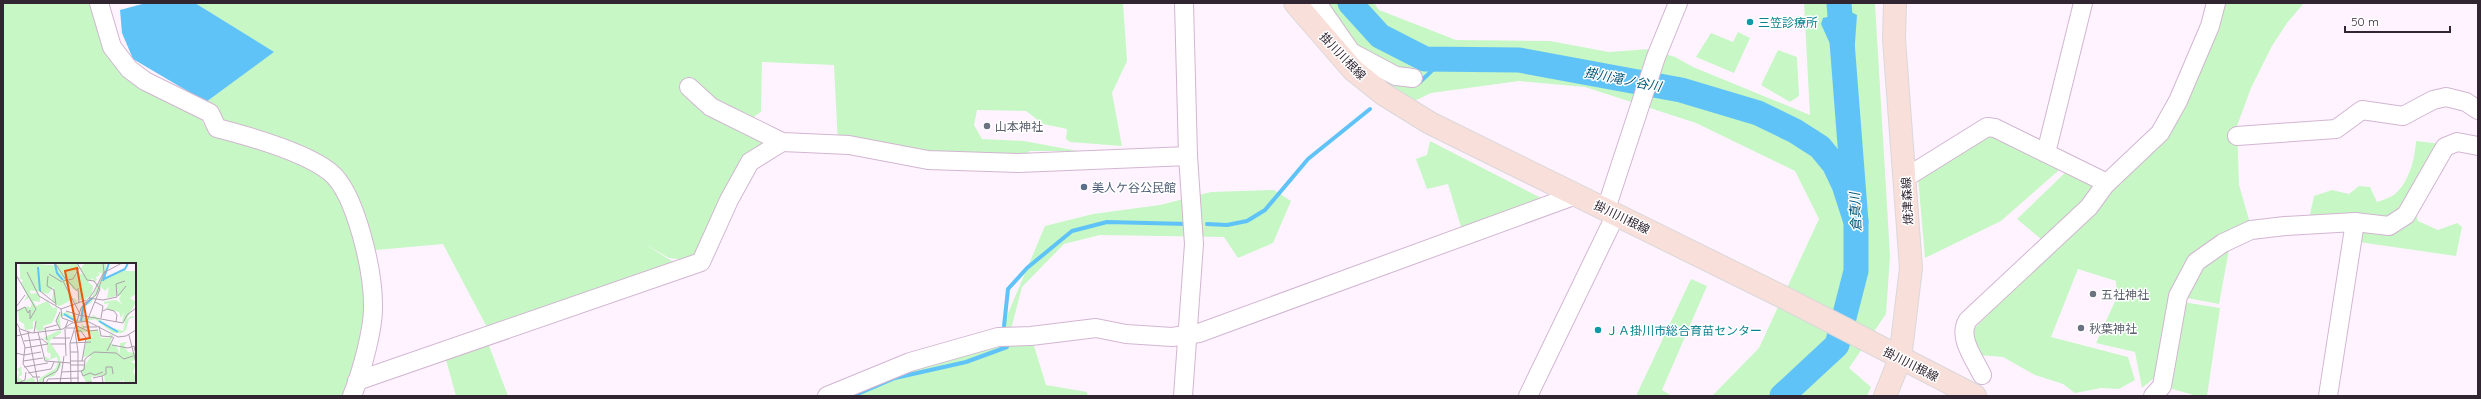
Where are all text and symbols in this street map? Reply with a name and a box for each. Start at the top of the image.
scale bar [2345,8,2450,34]
text: 50 m [2351,14,2379,29]
place label: 三笠診療所 [1758,15,1818,30]
marker: 三笠診療所 [1745,17,1755,27]
street label: 掛川川根線 [1317,29,1369,83]
water label: 掛川滝ノ谷川 [1583,64,1665,95]
place label: 山本神社 [995,119,1043,134]
marker: 山本神社 [982,121,992,131]
street label: 焼津森線 [1898,177,1916,225]
place label: 美人ケ谷公民館 [1092,180,1176,195]
marker: 美人ケ谷公民館 [1079,182,1089,192]
water label: 倉真川 [1846,190,1864,232]
street label: 掛川川根線 [1592,197,1652,237]
inset map [16,263,136,383]
place label: 五社神社 [2101,287,2149,302]
marker: 五社神社 [2088,289,2098,299]
place label: 秋葉神社 [2089,321,2137,336]
place label: ＪＡ掛川市総合育苗センター [1606,323,1762,338]
marker: 秋葉神社 [2076,323,2086,333]
marker: ＪＡ掛川市総合育苗センター [1593,325,1603,335]
street label: 掛川川根線 [1881,344,1941,384]

